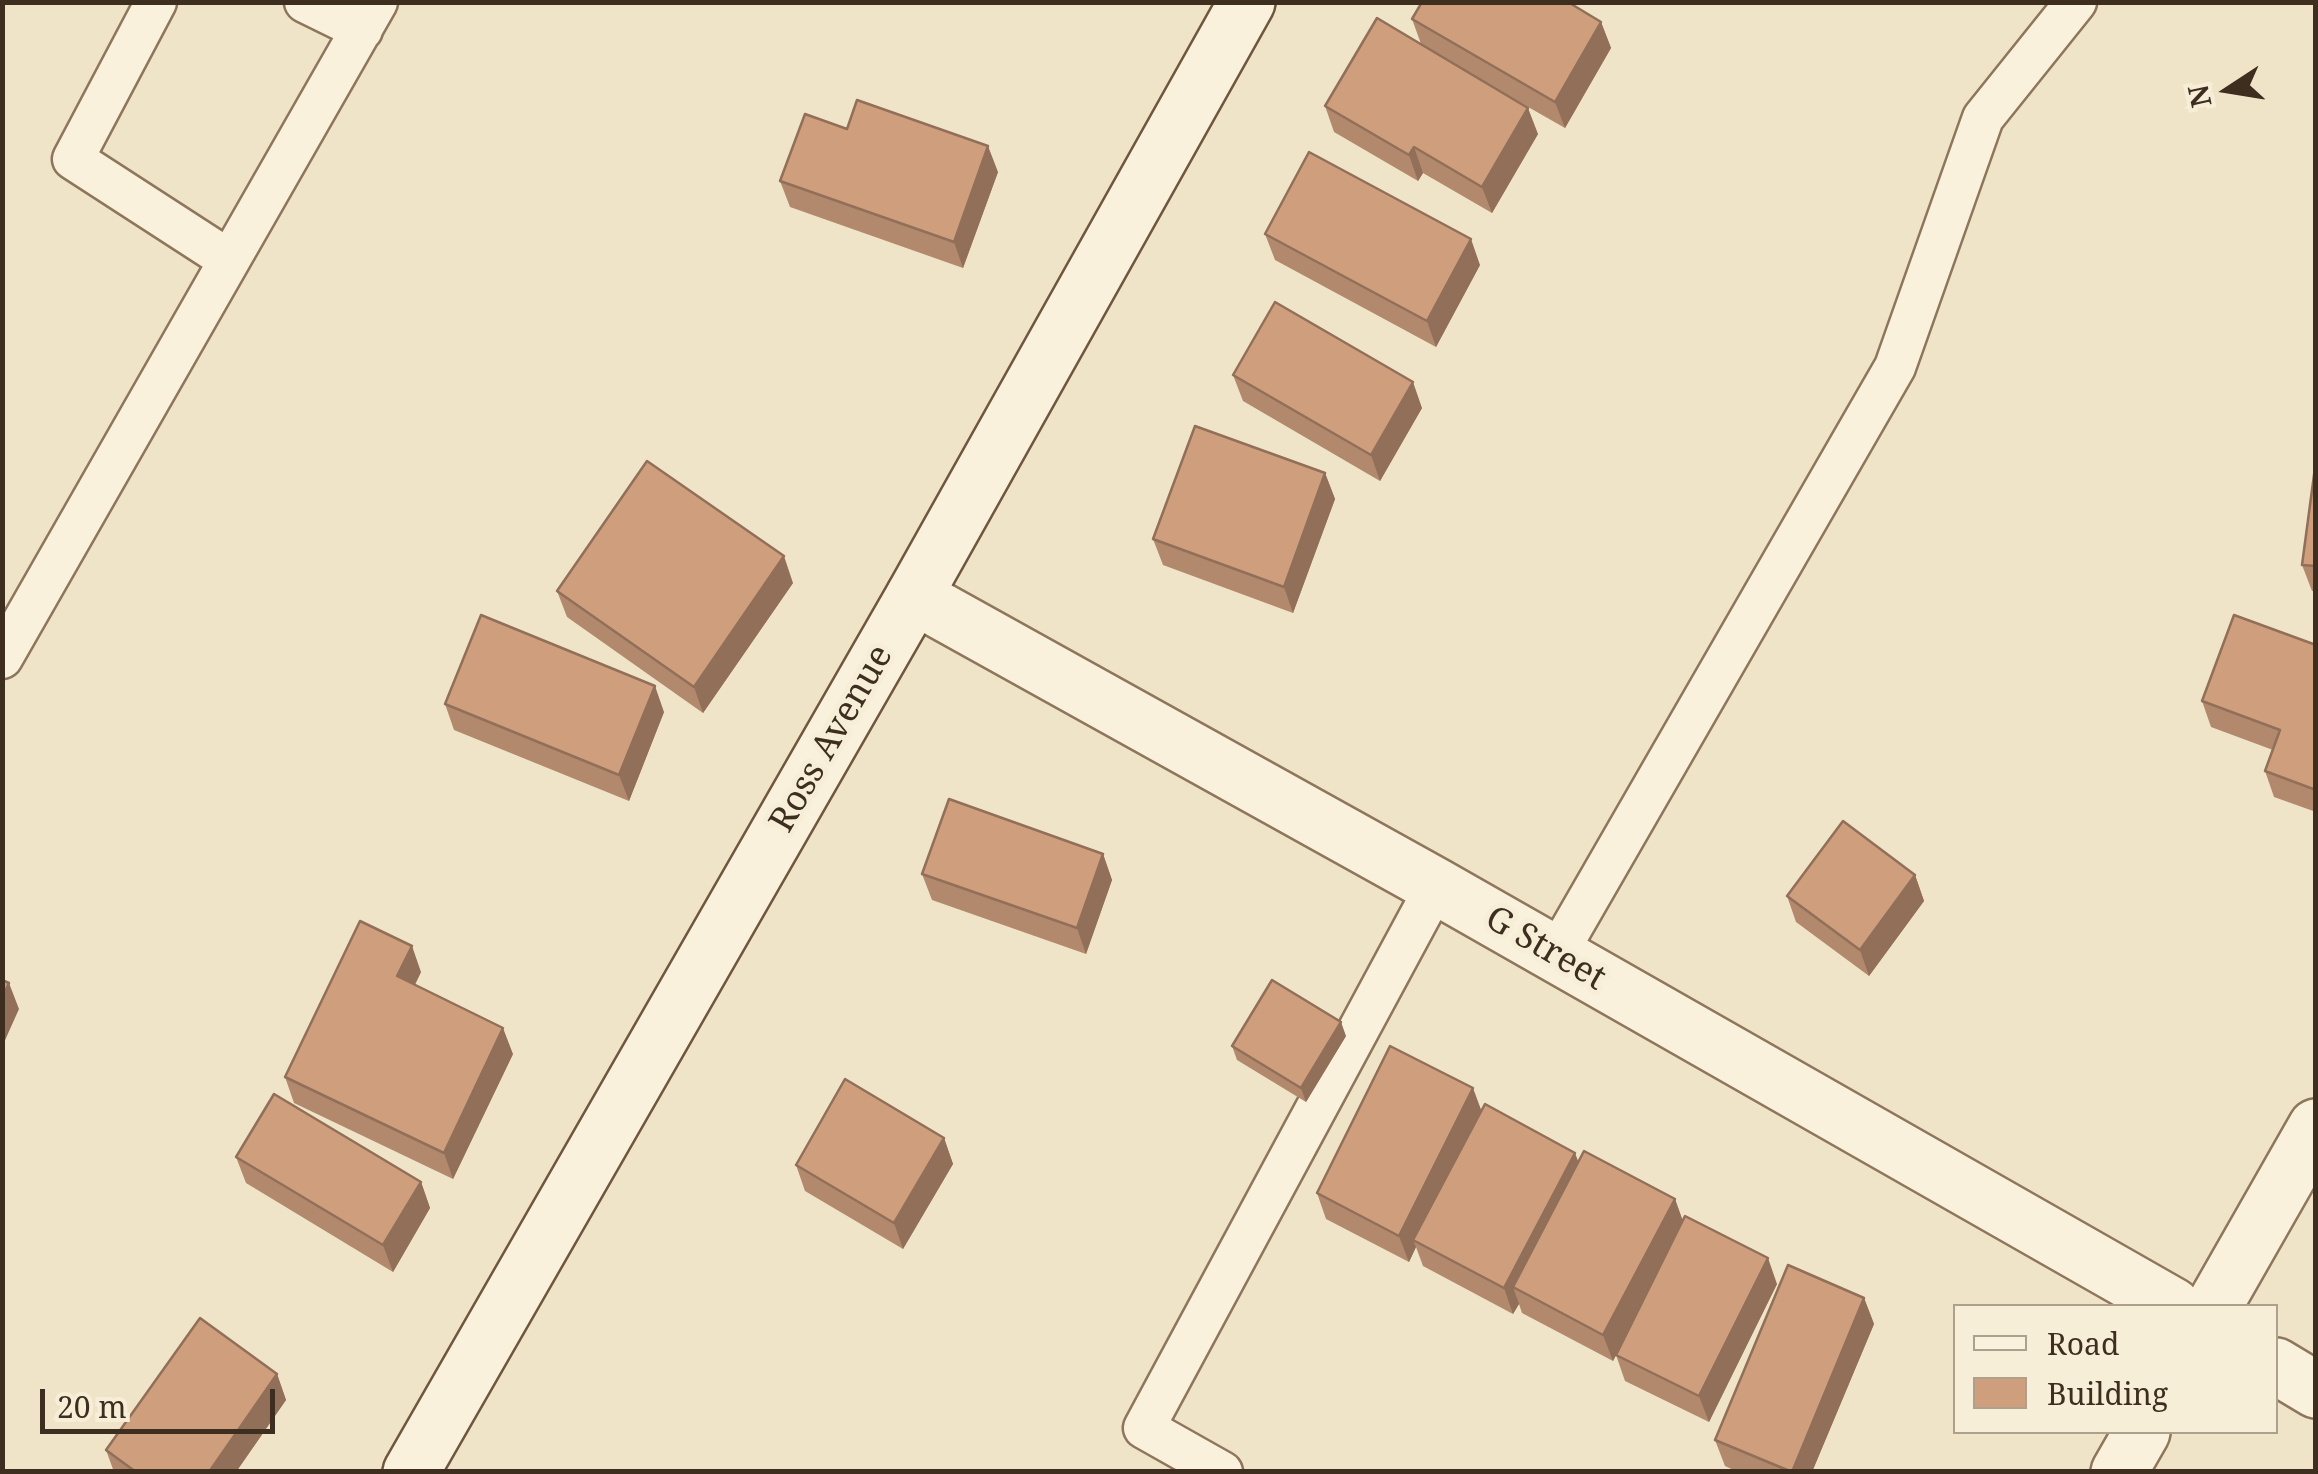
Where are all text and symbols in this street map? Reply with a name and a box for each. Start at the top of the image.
north arrow [2178,40,2278,140]
text: N [2178,81,2220,111]
street label: Ross Avenue [762,638,902,840]
street label: G Street [1477,898,1613,1000]
legend [1953,1304,2278,1434]
text: Road [2047,1323,2119,1364]
scale bar [45,1369,280,1431]
text: Building [2047,1373,2168,1414]
text: 20 m [57,1386,127,1427]

